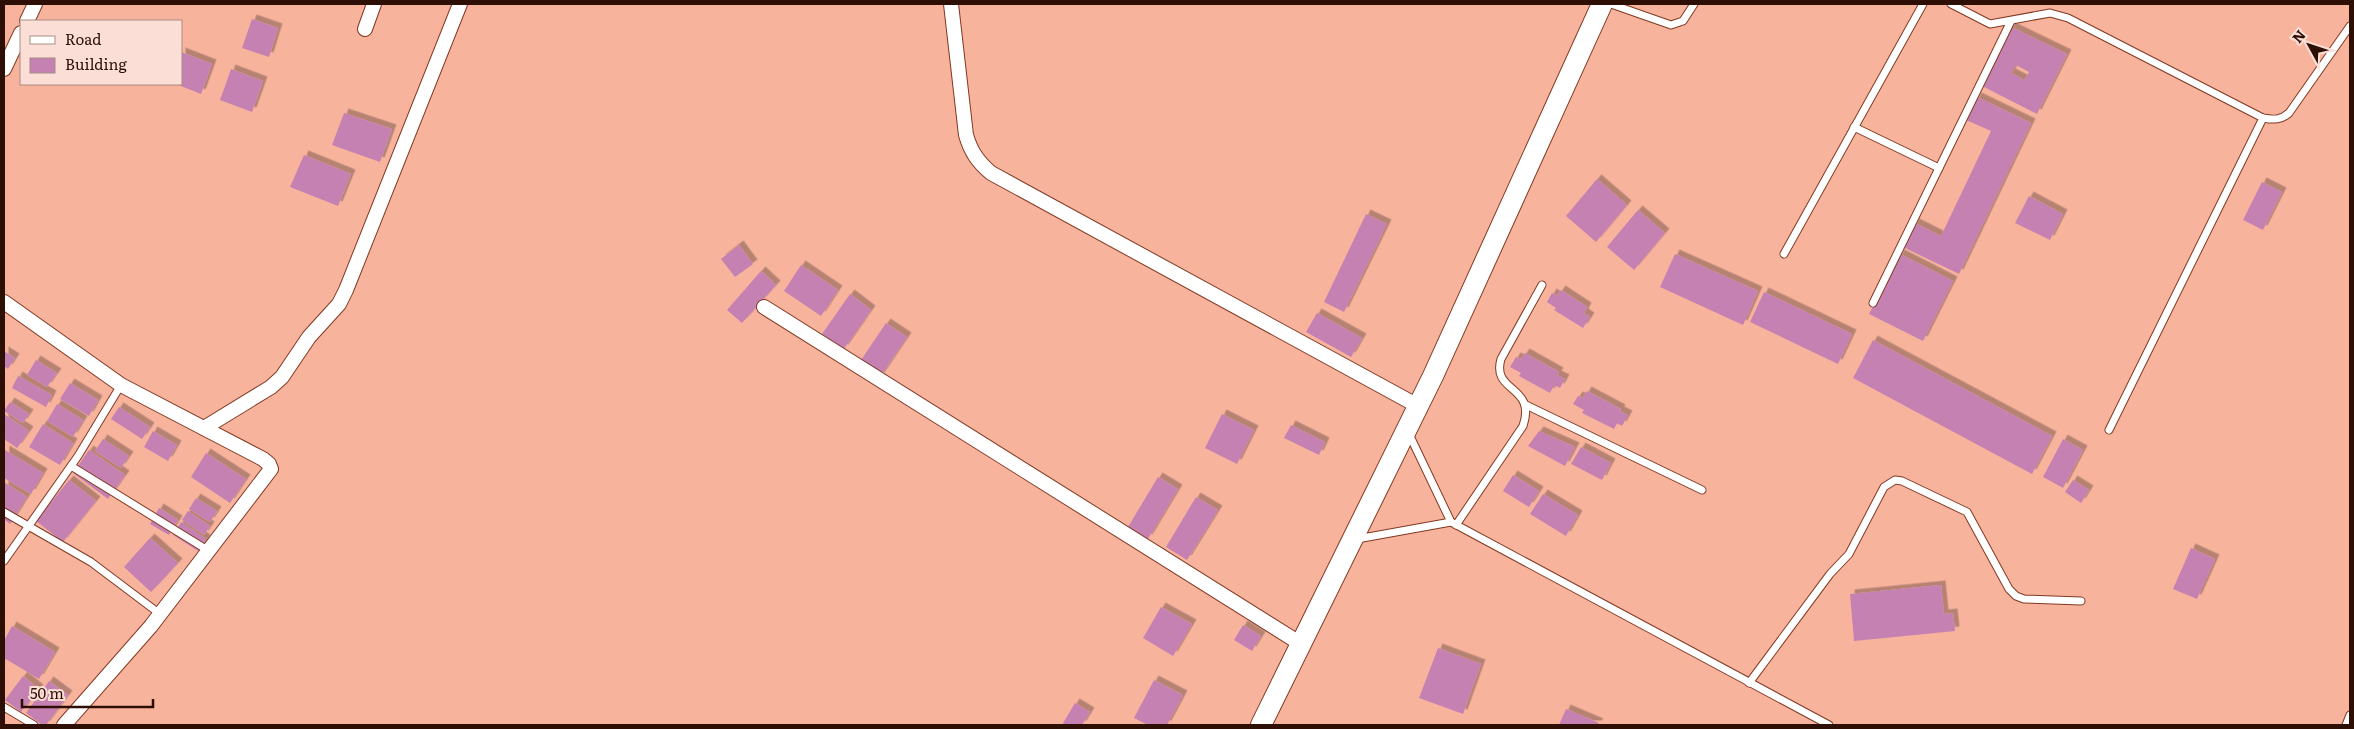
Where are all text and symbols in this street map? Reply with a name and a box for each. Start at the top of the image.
legend [20,20,182,85]
north arrow [2284,20,2334,70]
text: N [2287,25,2310,47]
text: Road [65,27,101,50]
text: Building [65,52,127,75]
scale bar [22,676,154,708]
text: 50 m [30,681,64,704]

